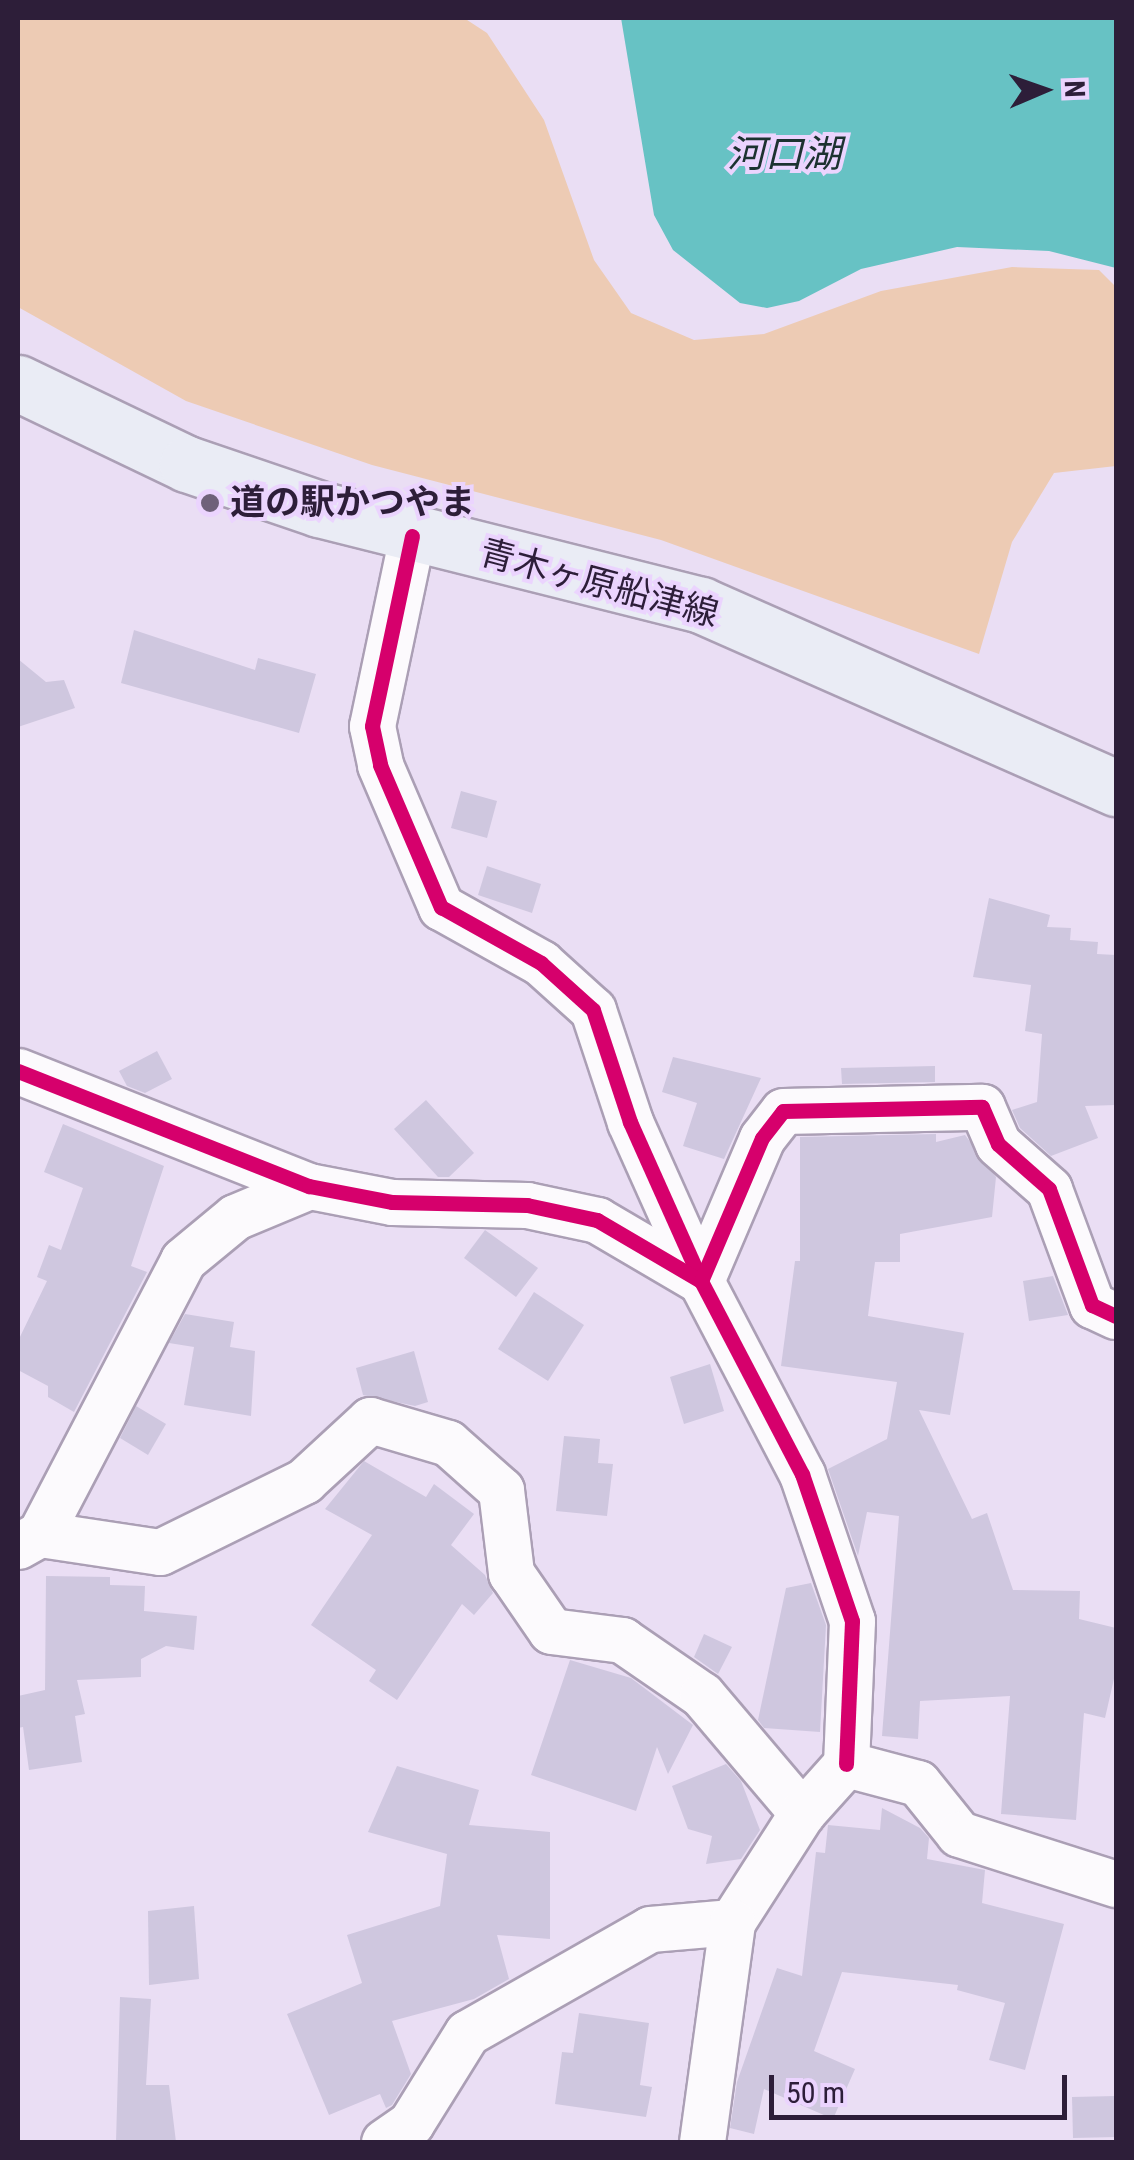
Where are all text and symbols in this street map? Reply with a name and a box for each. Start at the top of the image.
north arrow [994,40,1094,140]
text: N [1058,80,1091,98]
water label: 河口湖 [727,132,841,178]
place label: 道の駅かつやま [230,482,475,524]
marker: 道の駅かつやま [199,492,221,514]
street label: 青木ヶ原船津線 [475,532,723,636]
scale bar [774,2055,1072,2117]
text: 50 m [786,2075,845,2110]

